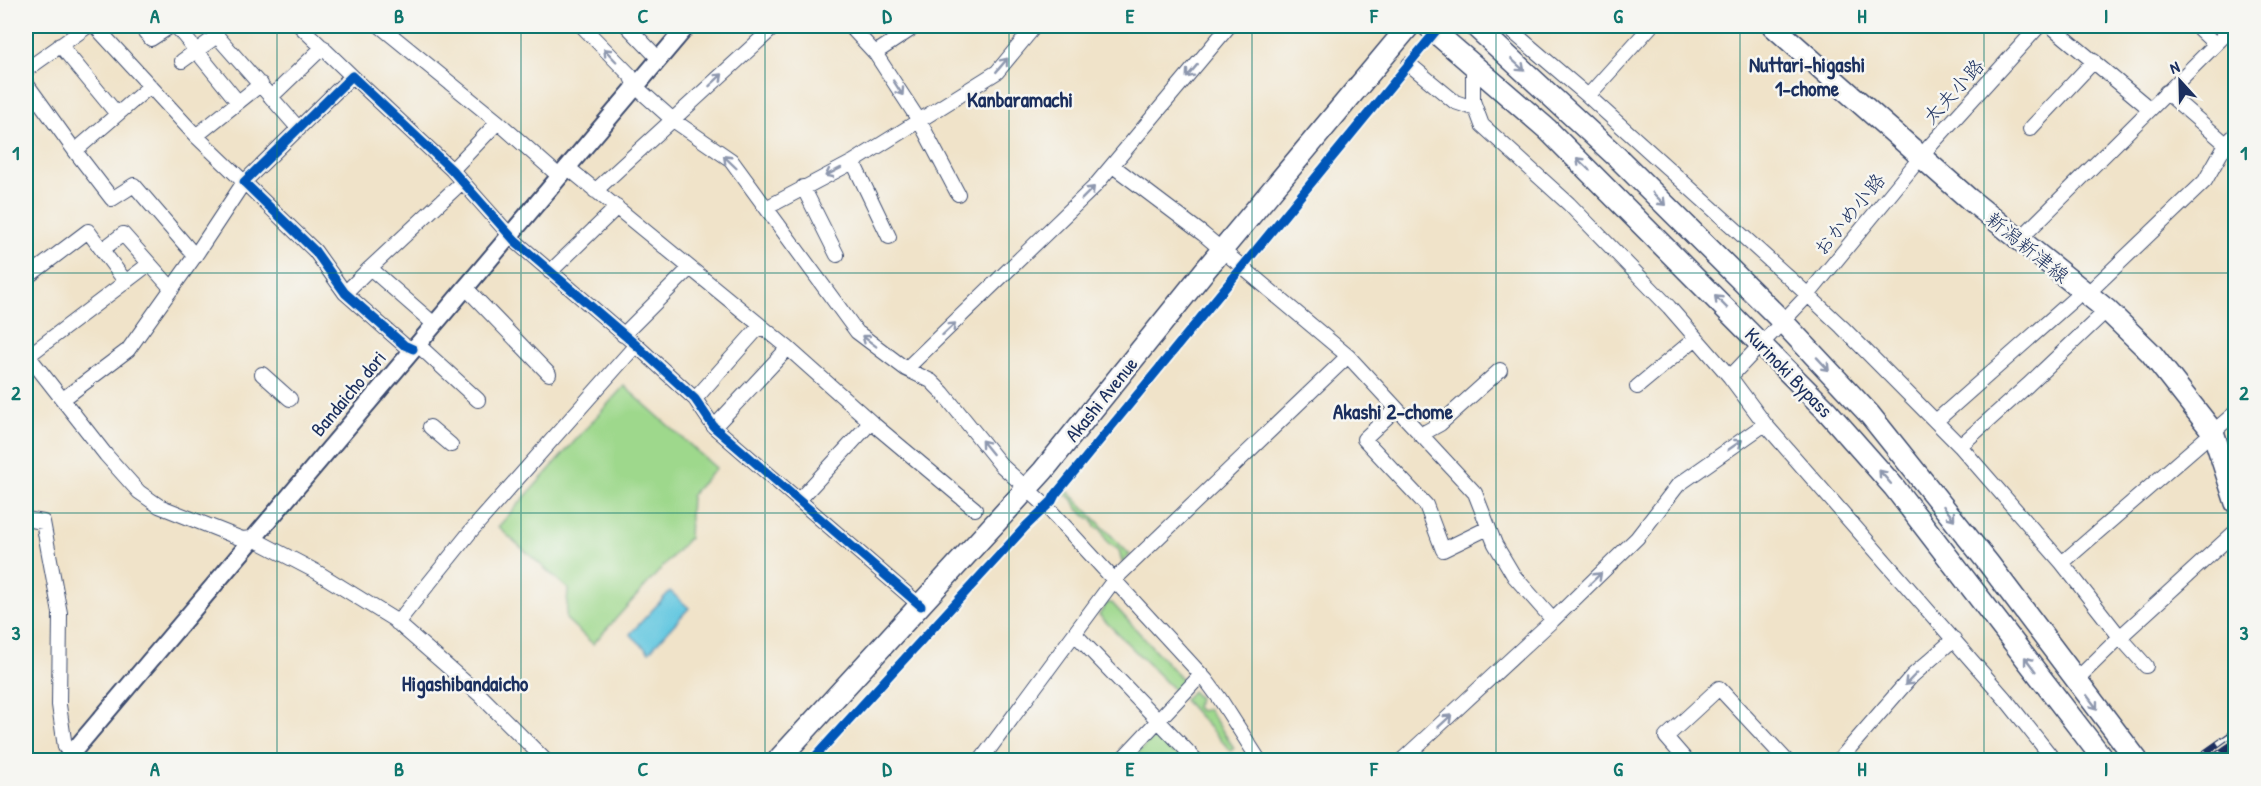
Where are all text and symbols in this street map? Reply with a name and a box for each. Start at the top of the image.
text: A [150,2,160,29]
text: B [394,2,404,29]
text: C [638,2,649,29]
text: D [882,2,892,29]
text: E [1126,2,1135,29]
text: F [1369,2,1379,29]
text: G [1613,2,1623,29]
text: H [1857,2,1867,29]
text: I [2104,2,2108,29]
one-way arrow [603,47,617,62]
district label: Nuttari-higashi 1-chome [1749,50,1865,103]
north arrow [2150,51,2210,111]
street label: 太夫小路 [1916,52,1990,130]
text: N [2166,55,2183,79]
one-way arrow [995,58,1009,73]
one-way arrow [1510,58,1525,72]
one-way arrow [1185,62,1198,78]
one-way arrow [708,73,723,88]
one-way arrow [892,80,904,96]
district label: Kanbaramachi [967,85,1073,114]
text: 1 [12,139,20,166]
text: 1 [2240,139,2248,166]
one-way arrow [723,155,738,169]
one-way arrow [1576,157,1591,171]
one-way arrow [824,167,842,179]
street label: おかめ小路 [1807,167,1891,261]
one-way arrow [1081,185,1096,200]
one-way arrow [1652,192,1667,206]
street label: 新潟新津線 [1981,205,2075,289]
one-way arrow [1714,295,1728,310]
street label: Kurinoki Bypass [1739,321,1839,423]
one-way arrow [941,322,956,336]
one-way arrow [862,335,878,347]
street label: Bandaicho dori [304,344,392,442]
street label: Akashi Avenue [1058,351,1144,447]
one-way arrow [1816,357,1830,372]
text: 2 [11,379,21,406]
text: 2 [2239,379,2249,406]
district label: Akashi 2-chome [1333,397,1454,426]
one-way arrow [980,439,993,455]
one-way arrow [1726,439,1742,451]
one-way arrow [1878,470,1892,485]
one-way arrow [1943,505,1956,521]
one-way arrow [1588,572,1603,586]
text: 3 [12,619,21,646]
text: 3 [2240,619,2249,646]
one-way arrow [2023,657,2036,673]
district label: Higashibandaicho [402,669,529,699]
one-way arrow [1904,671,1918,686]
one-way arrow [2085,694,2098,710]
one-way arrow [1438,714,1453,728]
text: A [150,755,160,782]
text: B [394,755,404,782]
text: C [638,755,649,782]
text: D [882,755,892,782]
text: E [1126,755,1135,782]
text: F [1369,755,1379,782]
text: G [1613,755,1623,782]
text: H [1857,755,1867,782]
text: I [2104,755,2108,782]

